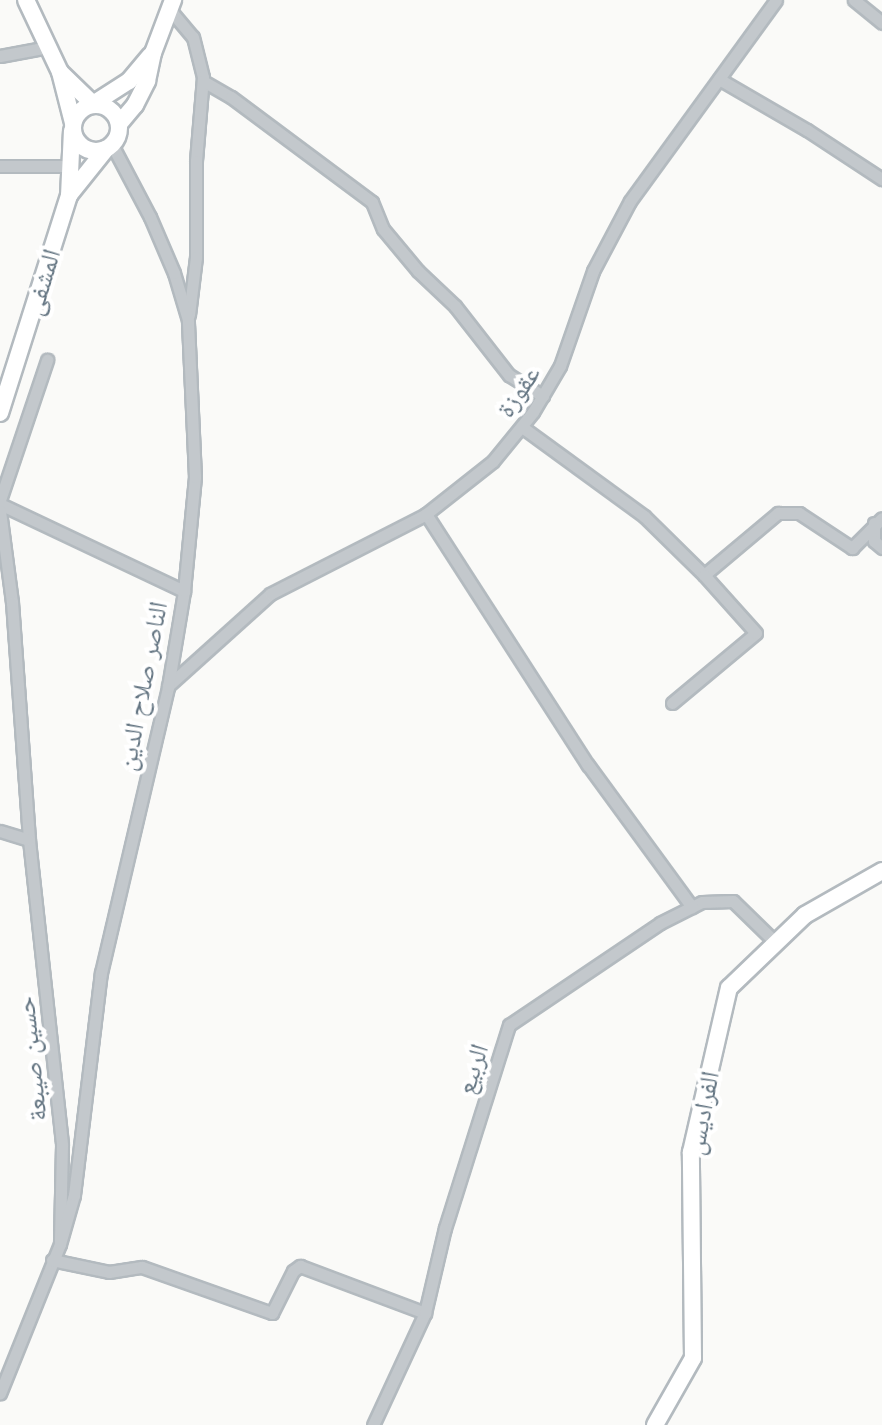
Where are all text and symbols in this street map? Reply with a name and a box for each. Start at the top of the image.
street label: المشفى [17,245,67,319]
street label: عقوزة [489,359,547,423]
street label: الناصر صلاح الدين [110,599,174,773]
street label: حسين صيبعة [9,995,53,1123]
street label: الربيع [449,1040,495,1098]
street label: الفراديس [679,1069,725,1157]

